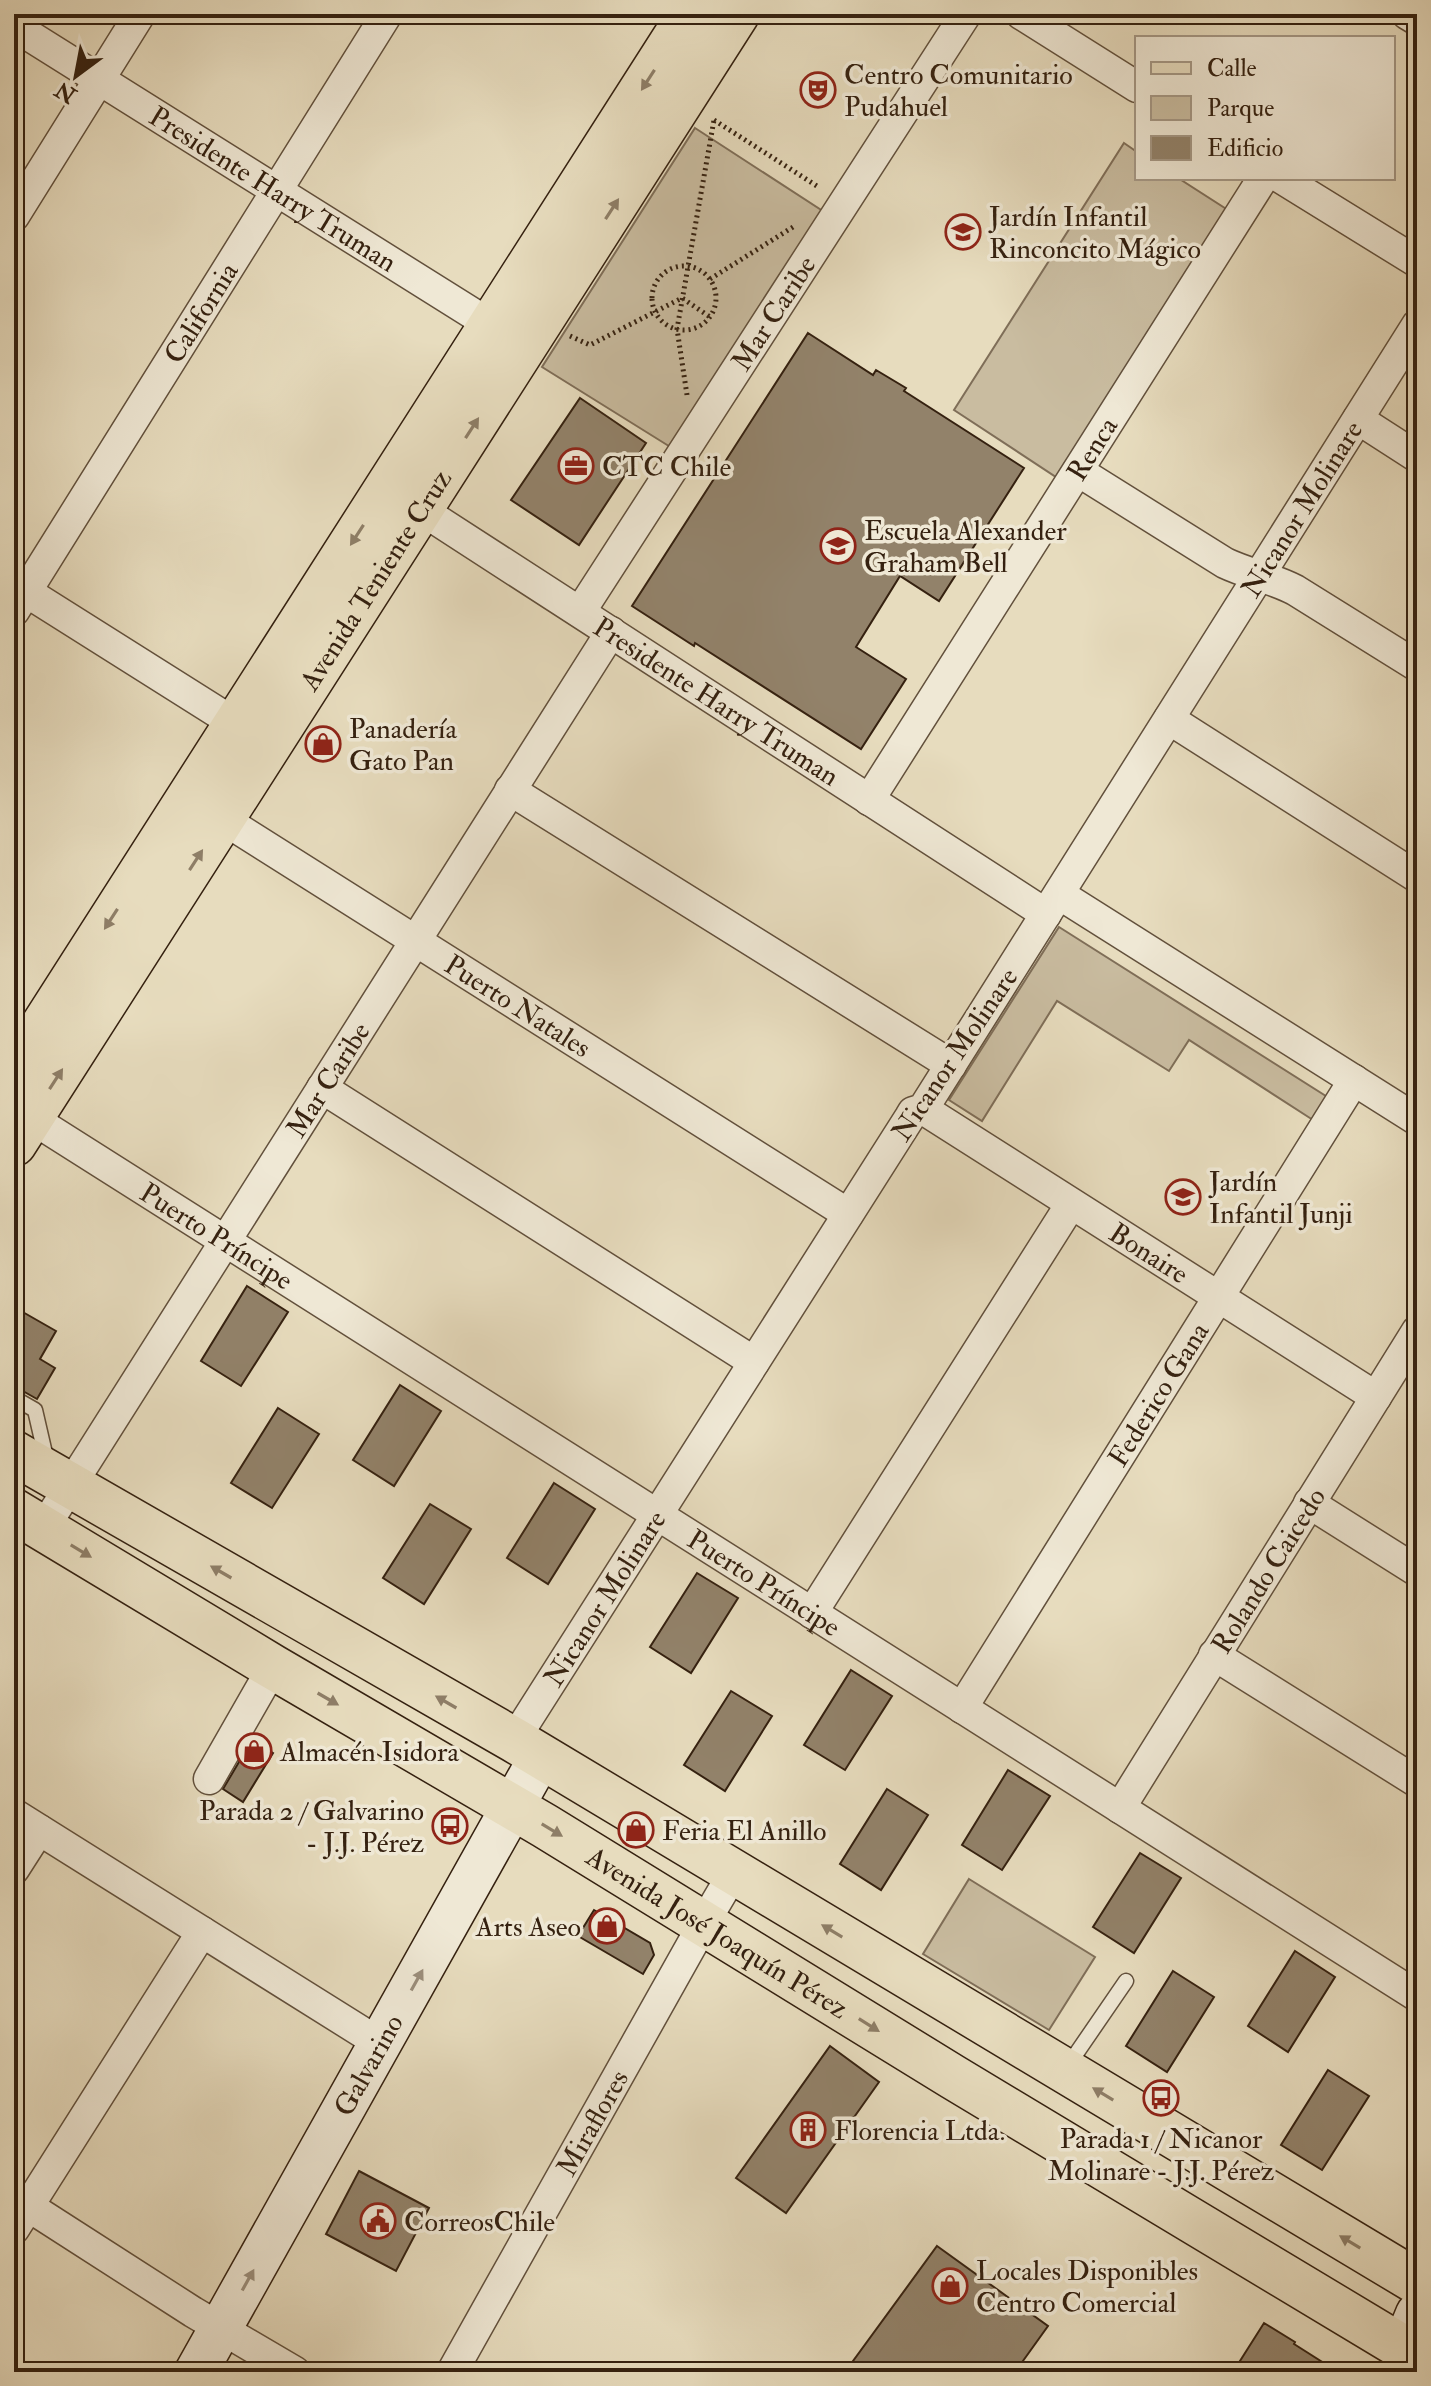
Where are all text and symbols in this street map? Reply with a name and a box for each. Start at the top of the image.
north arrow [36,36,116,116]
legend [1135,36,1395,180]
text: Calle [1207,53,1257,84]
place label: Centro Comunitario Pudahuel [844,58,1073,125]
one-way arrow [641,69,655,91]
theatre icon: Centro Comunitario Pudahuel [799,71,837,109]
text: N [50,75,83,110]
text: Parque [1207,93,1274,124]
street label: Presidente Harry Truman [142,99,403,280]
text: Edificio [1207,133,1283,164]
one-way arrow [605,199,620,220]
place label: Jardín Infantil Rinconcito Mágico [988,200,1201,267]
school or university icon: Jardín Infantil Rinconcito Mágico [944,213,982,251]
street label: Mar Caribe [724,249,824,378]
street label: California [157,256,247,370]
street label: Renca [1060,411,1126,488]
street label: Nicanor Molinare [1234,415,1371,604]
one-way arrow [465,418,480,439]
office icon: CTC Chile [557,447,595,485]
place label: CTC Chile [602,450,731,485]
street label: Avenida Teniente Cruz [292,463,460,698]
place label: Escuela Alexander Graham Bell [864,514,1067,581]
one-way arrow [350,524,365,545]
school or university icon: Escuela Alexander Graham Bell [819,527,857,565]
street label: Presidente Harry Truman [586,610,845,794]
place label: Panadería Gato Pan [349,712,458,779]
shop icon: Panadería Gato Pan [304,725,342,763]
one-way arrow [189,849,204,870]
one-way arrow [105,908,119,930]
street label: Puerto Natales [438,948,597,1066]
street label: Nicanor Molinare [884,961,1026,1148]
street label: Mar Caribe [279,1016,379,1145]
one-way arrow [49,1068,64,1089]
place label: Jardín Infantil Junji [1208,1165,1353,1232]
street label: Puerto Príncipe [133,1176,299,1299]
school or university icon: Jardín Infantil Junji [1164,1178,1202,1216]
street label: Bonaire [1102,1216,1195,1292]
street label: Federico Gana [1101,1316,1218,1474]
street label: Rolando Caicedo [1205,1482,1334,1661]
street label: Nicanor Molinare [536,1504,674,1694]
street label: Puerto Príncipe [680,1522,847,1645]
one-way arrow [70,1544,92,1558]
one-way arrow [210,1565,232,1579]
one-way arrow [317,1692,339,1706]
one-way arrow [435,1695,458,1708]
shop icon: Almacén Isidora [235,1732,273,1770]
place label: Almacén Isidora [279,1735,459,1770]
place label: Parada 2 / Galvarino - J.J. Pérez [199,1794,424,1861]
bus stop icon: Parada 2 / Galvarino - J.J. Pérez [431,1807,469,1845]
shop icon: Feria El Anillo [617,1811,655,1849]
place label: Feria El Anillo [662,1814,827,1849]
one-way arrow [541,1823,563,1837]
street label: Avenida José Joaquín Pérez [579,1839,854,2027]
shop icon: Arts Aseo [588,1907,626,1945]
place label: Arts Aseo [475,1910,581,1945]
one-way arrow [821,1925,843,1939]
one-way arrow [410,1968,423,1991]
street label: Galvarino [327,2008,412,2123]
one-way arrow [858,2017,881,2032]
street label: Miraflores [550,2064,637,2183]
bus stop icon: Parada 1 / Nicanor Molinare - J.J. Pérez [1142,2079,1180,2117]
one-way arrow [1092,2087,1114,2101]
building icon: Florencia Ltda. [789,2111,827,2149]
place label: Florencia Ltda. [834,2114,1005,2149]
place label: Parada 1 / Nicanor Molinare - J.J. Pérez [1048,2122,1275,2189]
public building icon: CorreosChile [359,2202,397,2240]
place label: CorreosChile [404,2205,555,2240]
one-way arrow [1339,2235,1361,2249]
place label: Locales Disponibles Centro Comercial [976,2254,1198,2321]
shop icon: Locales Disponibles Centro Comercial [931,2267,969,2305]
one-way arrow [241,2268,255,2291]

